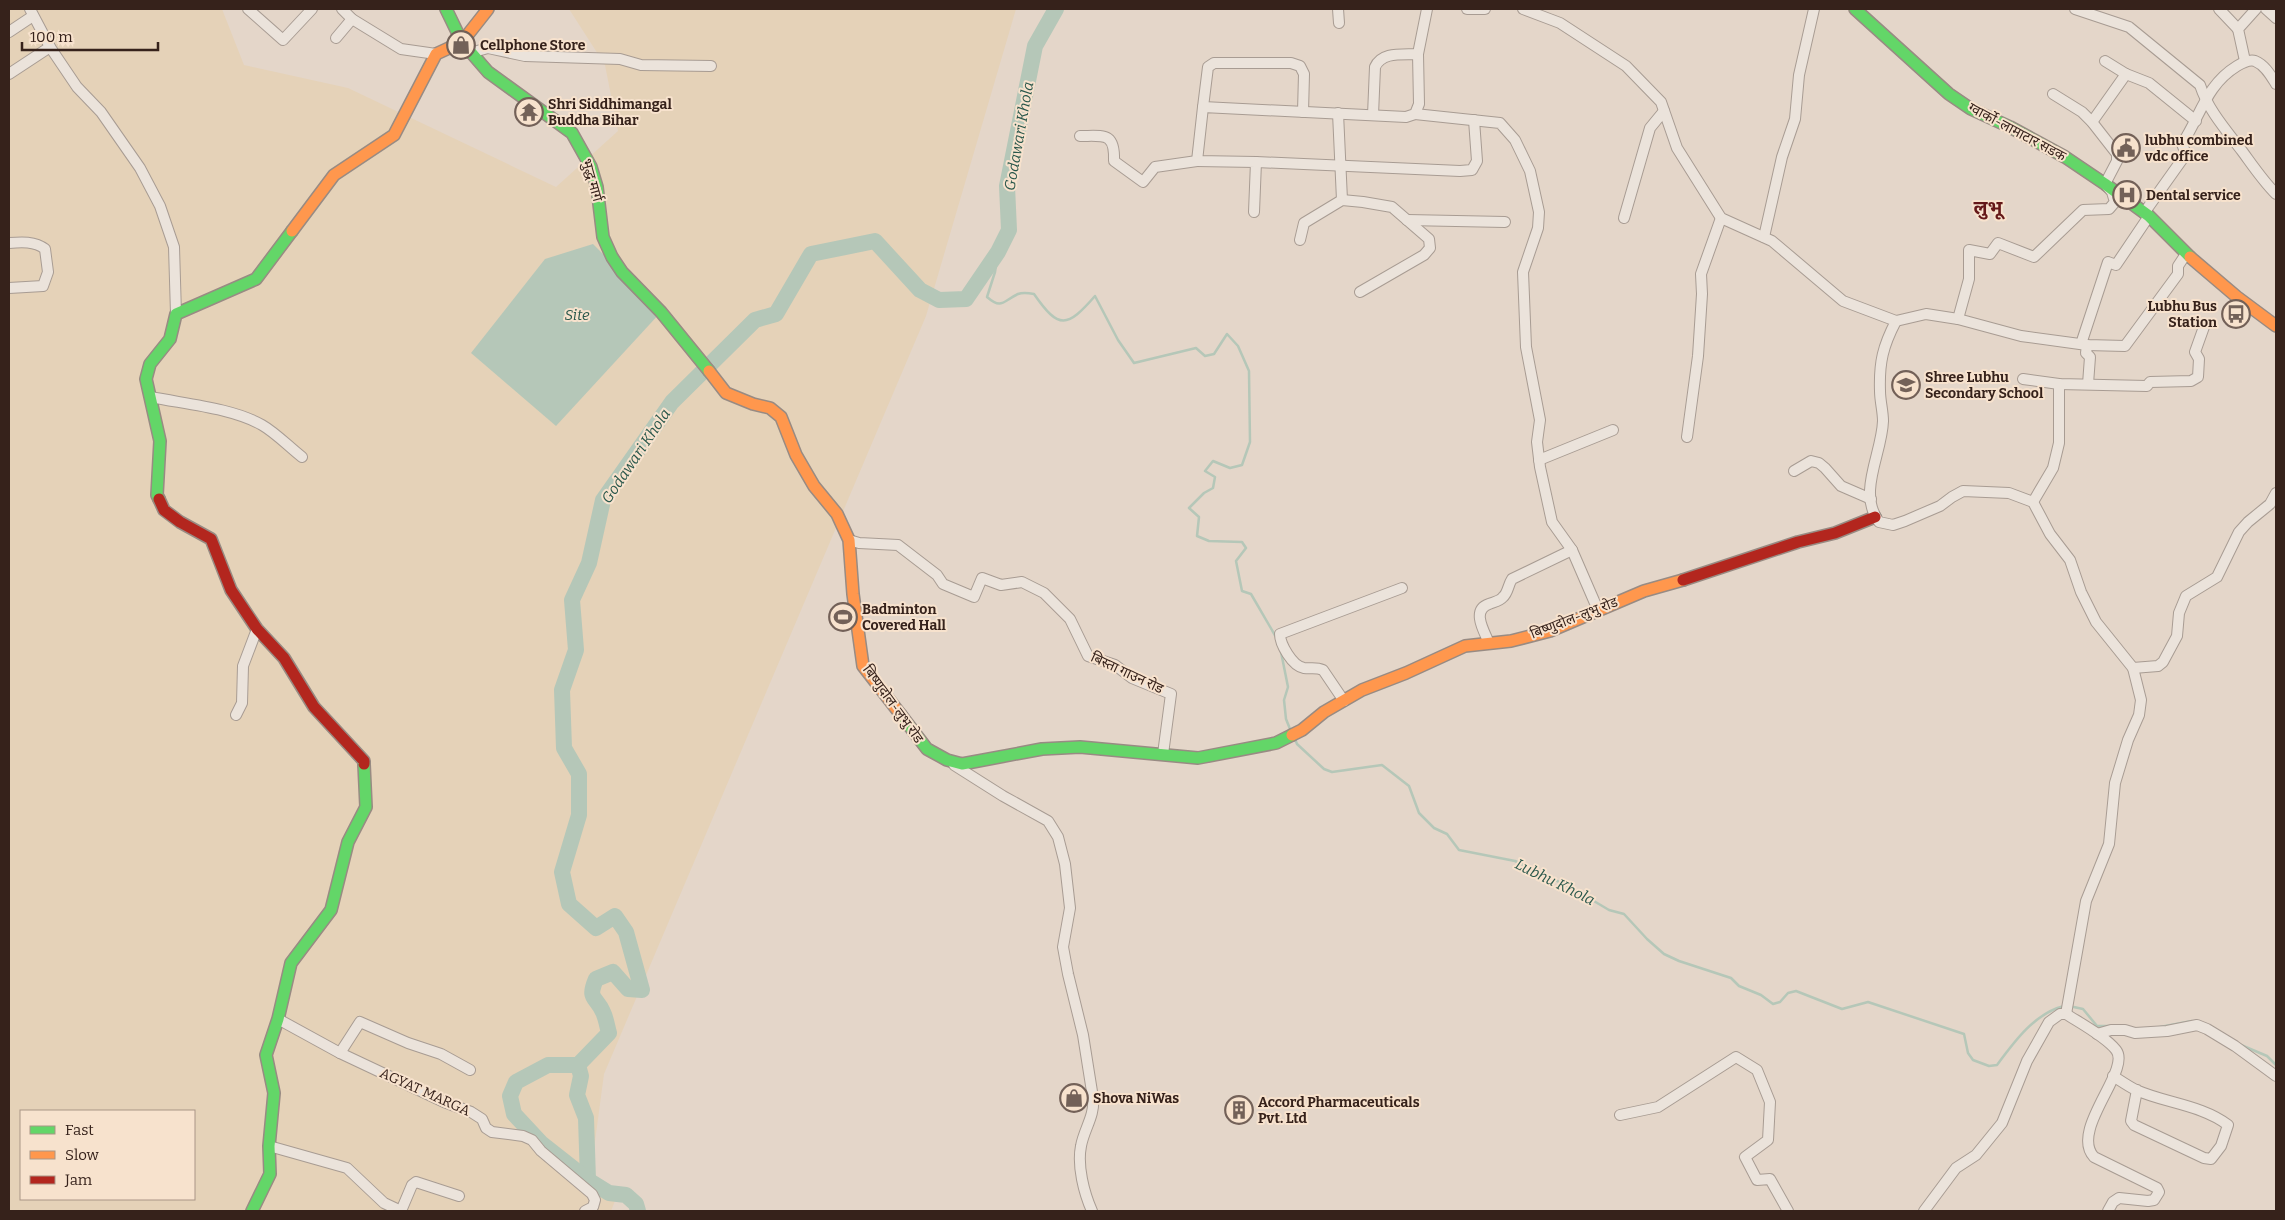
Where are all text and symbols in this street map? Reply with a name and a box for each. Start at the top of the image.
scale bar [22,20,159,52]
text: 100 m [30,28,73,46]
shop icon: Cellphone Store [446,30,476,60]
place label: Cellphone Store [480,37,586,54]
water label: Godawari Khola [1001,80,1037,192]
place label: Shri Siddhimangal Buddha Bihar [548,96,672,129]
temple icon: Shri Siddhimangal Buddha Bihar [514,97,544,127]
street label: ग्वार्को-लामाटार सडक [1965,99,2069,165]
place label: lubhu combined vdc office [2144,132,2253,165]
public building icon: lubhu combined vdc office [2111,133,2141,163]
street label: भुद्ध मार्ग [577,157,607,205]
hospital icon: Dental service [2112,180,2142,210]
place label: Dental service [2146,187,2241,204]
district label: लुभू [1974,196,2005,220]
place label: Lubhu Bus Station [2147,298,2217,331]
bus stop icon: Lubhu Bus Station [2221,299,2251,329]
water label: Site [564,306,590,324]
place label: Shree Lubhu Secondary School [1925,369,2044,402]
school or university icon: Shree Lubhu Secondary School [1891,370,1921,400]
water label: Godawari Khola [598,405,674,507]
street label: बिष्णुदोल-लुभु रोड [1528,593,1621,643]
place label: Badminton Covered Hall [862,601,947,634]
sports icon: Badminton Covered Hall [828,602,858,632]
street label: बिस्ता गाउन रोड [1088,649,1166,697]
street label: बिष्णुदोल-लुभु रोड [858,662,927,747]
water label: Lubhu Khola [1512,855,1598,909]
street label: AGYAT MARGA [377,1064,473,1120]
shop icon: Shova NiWas [1059,1083,1089,1113]
place label: Shova NiWas [1093,1090,1179,1107]
place label: Accord Pharmaceuticals Pvt. Ltd [1258,1094,1420,1127]
building icon: Accord Pharmaceuticals Pvt. Ltd [1224,1095,1254,1125]
legend [20,1110,195,1200]
text: Fast [65,1121,94,1139]
text: Slow [65,1146,100,1164]
text: Jam [64,1171,93,1189]

